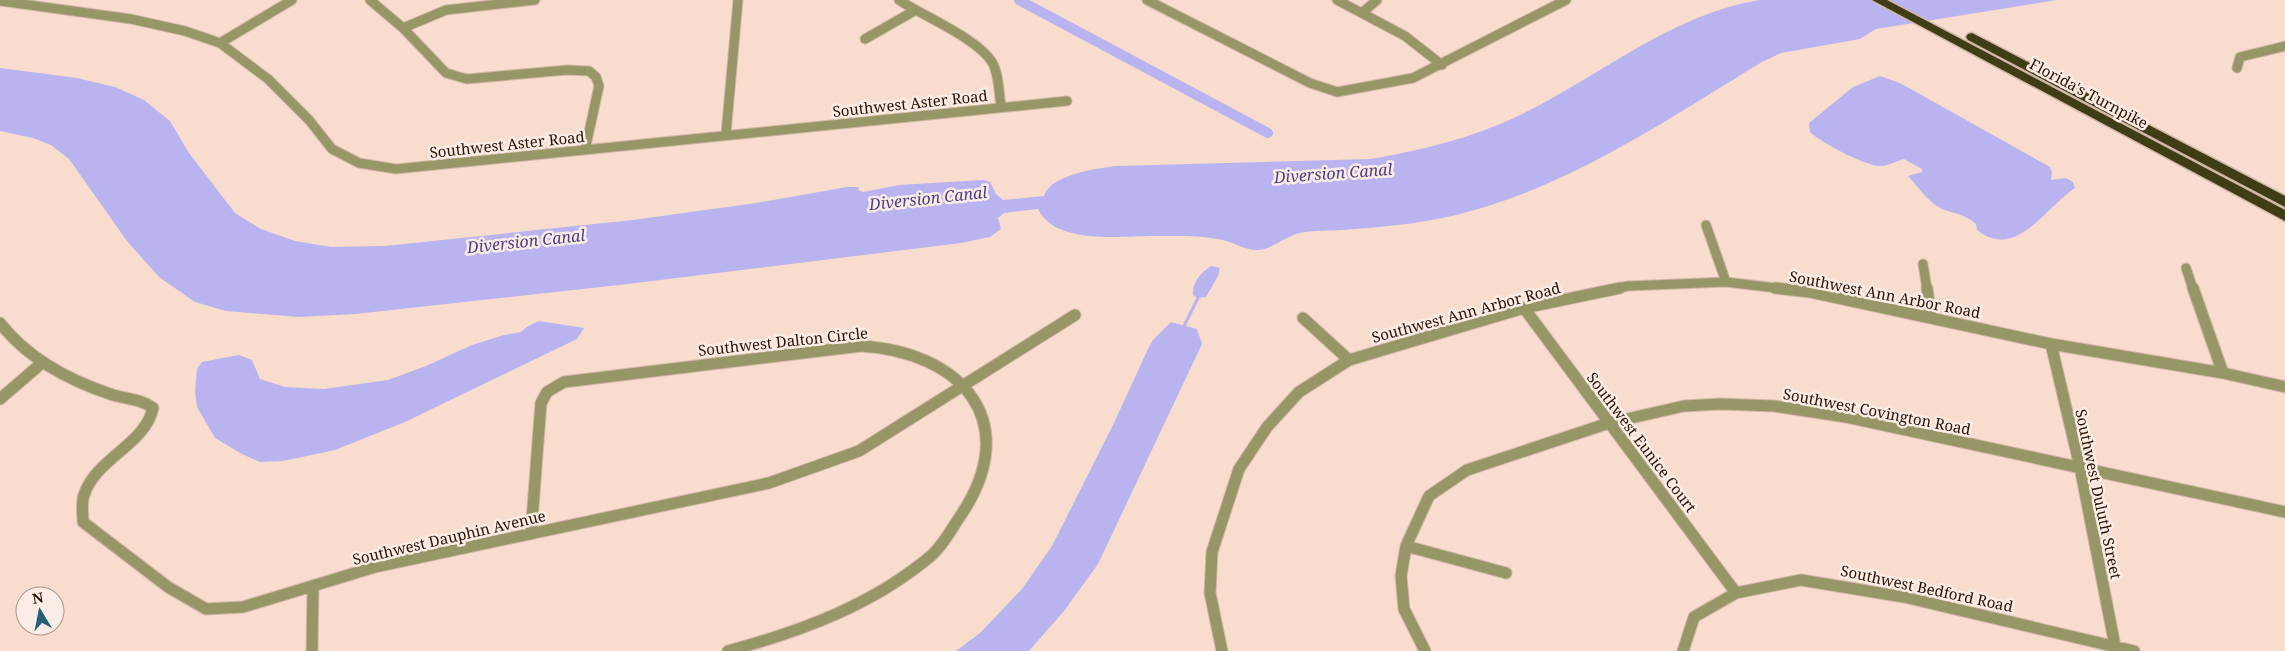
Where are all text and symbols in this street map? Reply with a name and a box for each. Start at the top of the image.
street label: Florida's Turnpike [2026,53,2152,133]
street label: Southwest Aster Road [831,85,989,121]
street label: Southwest Aster Road [428,126,586,162]
water label: Diversion Canal [1272,158,1393,188]
water label: Diversion Canal [867,181,988,215]
water label: Diversion Canal [465,224,586,258]
street label: Southwest Ann Arbor Road [1788,266,1982,322]
street label: Southwest Ann Arbor Road [1369,277,1563,347]
street label: Southwest Dalton Circle [697,322,869,360]
street label: Southwest Eunice Court [1583,368,1701,516]
street label: Southwest Covington Road [1781,383,1973,439]
street label: Southwest Duluth Street [2071,407,2127,581]
street label: Southwest Dauphin Avenue [350,505,548,569]
street label: Southwest Bedford Road [1839,560,2015,616]
north arrow [15,586,65,636]
text: N [31,587,45,608]

